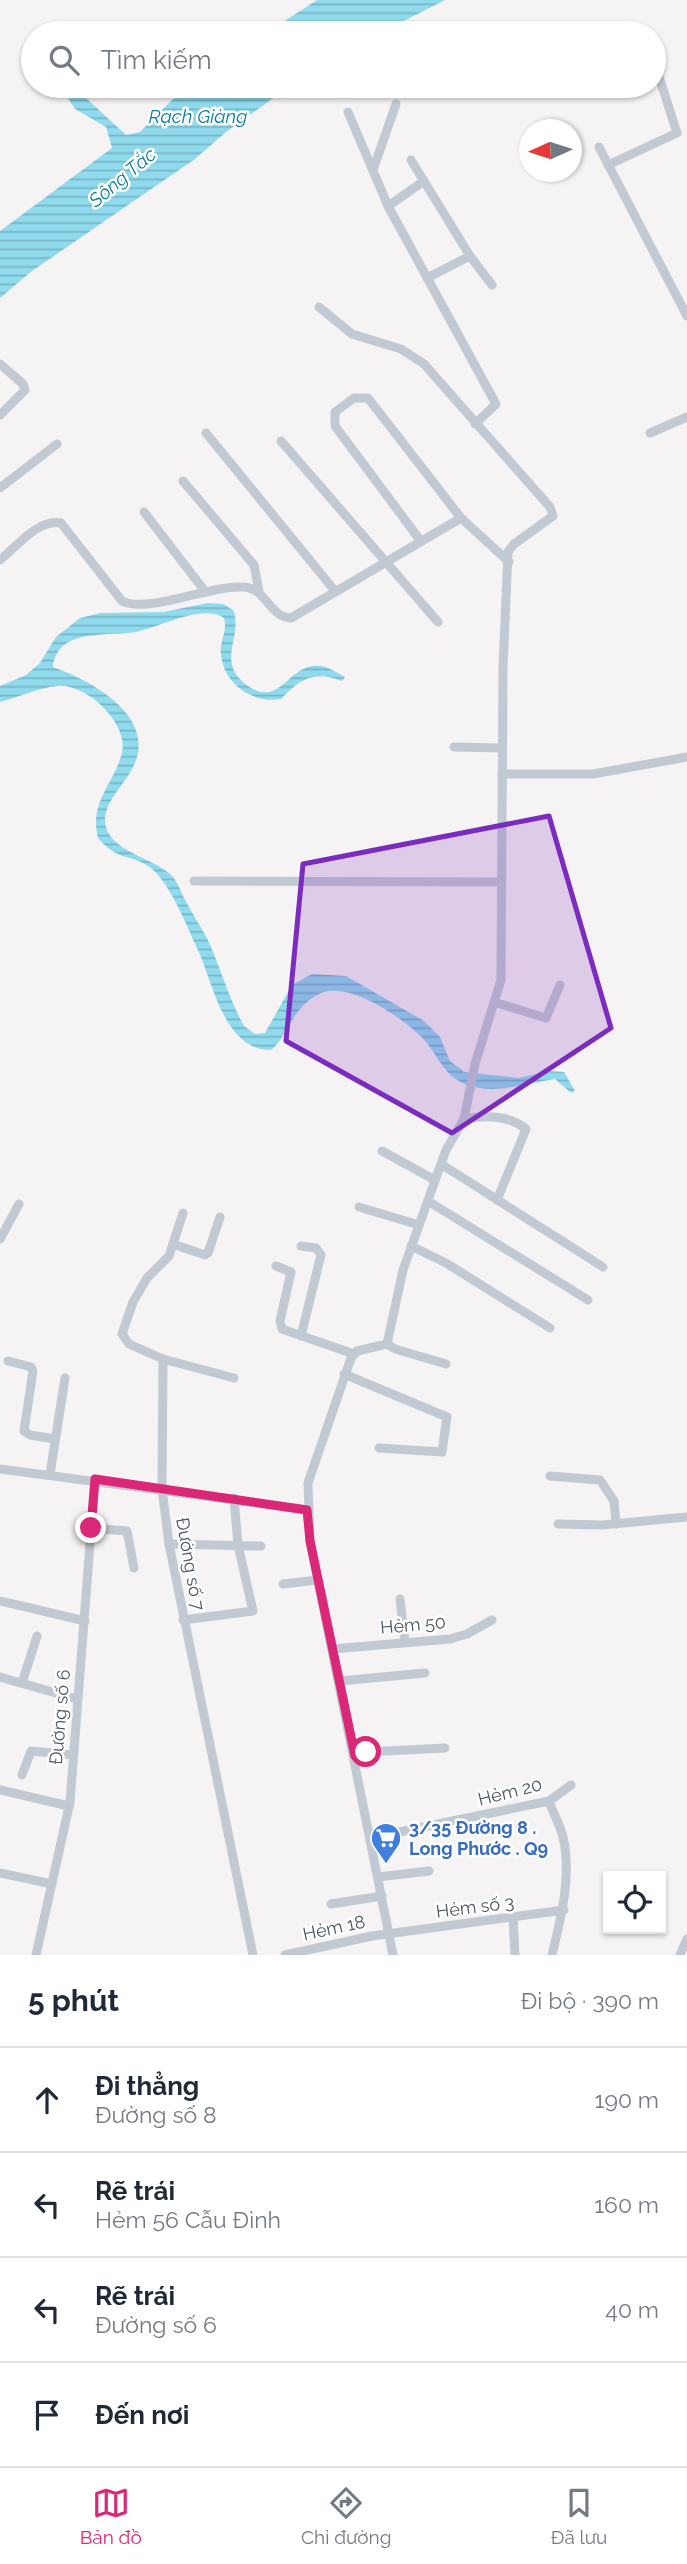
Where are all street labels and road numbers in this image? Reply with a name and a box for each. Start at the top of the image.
street label: Đường số 7 [172,1516,209,1612]
street label: Hẻm 50 [379,1611,447,1638]
street label: Đường số 6 [45,1668,74,1765]
street label: Hẻm 20 [476,1773,544,1810]
street label: Hẻm số 3 [435,1891,515,1922]
street label: Hẻm 18 [301,1911,367,1944]

